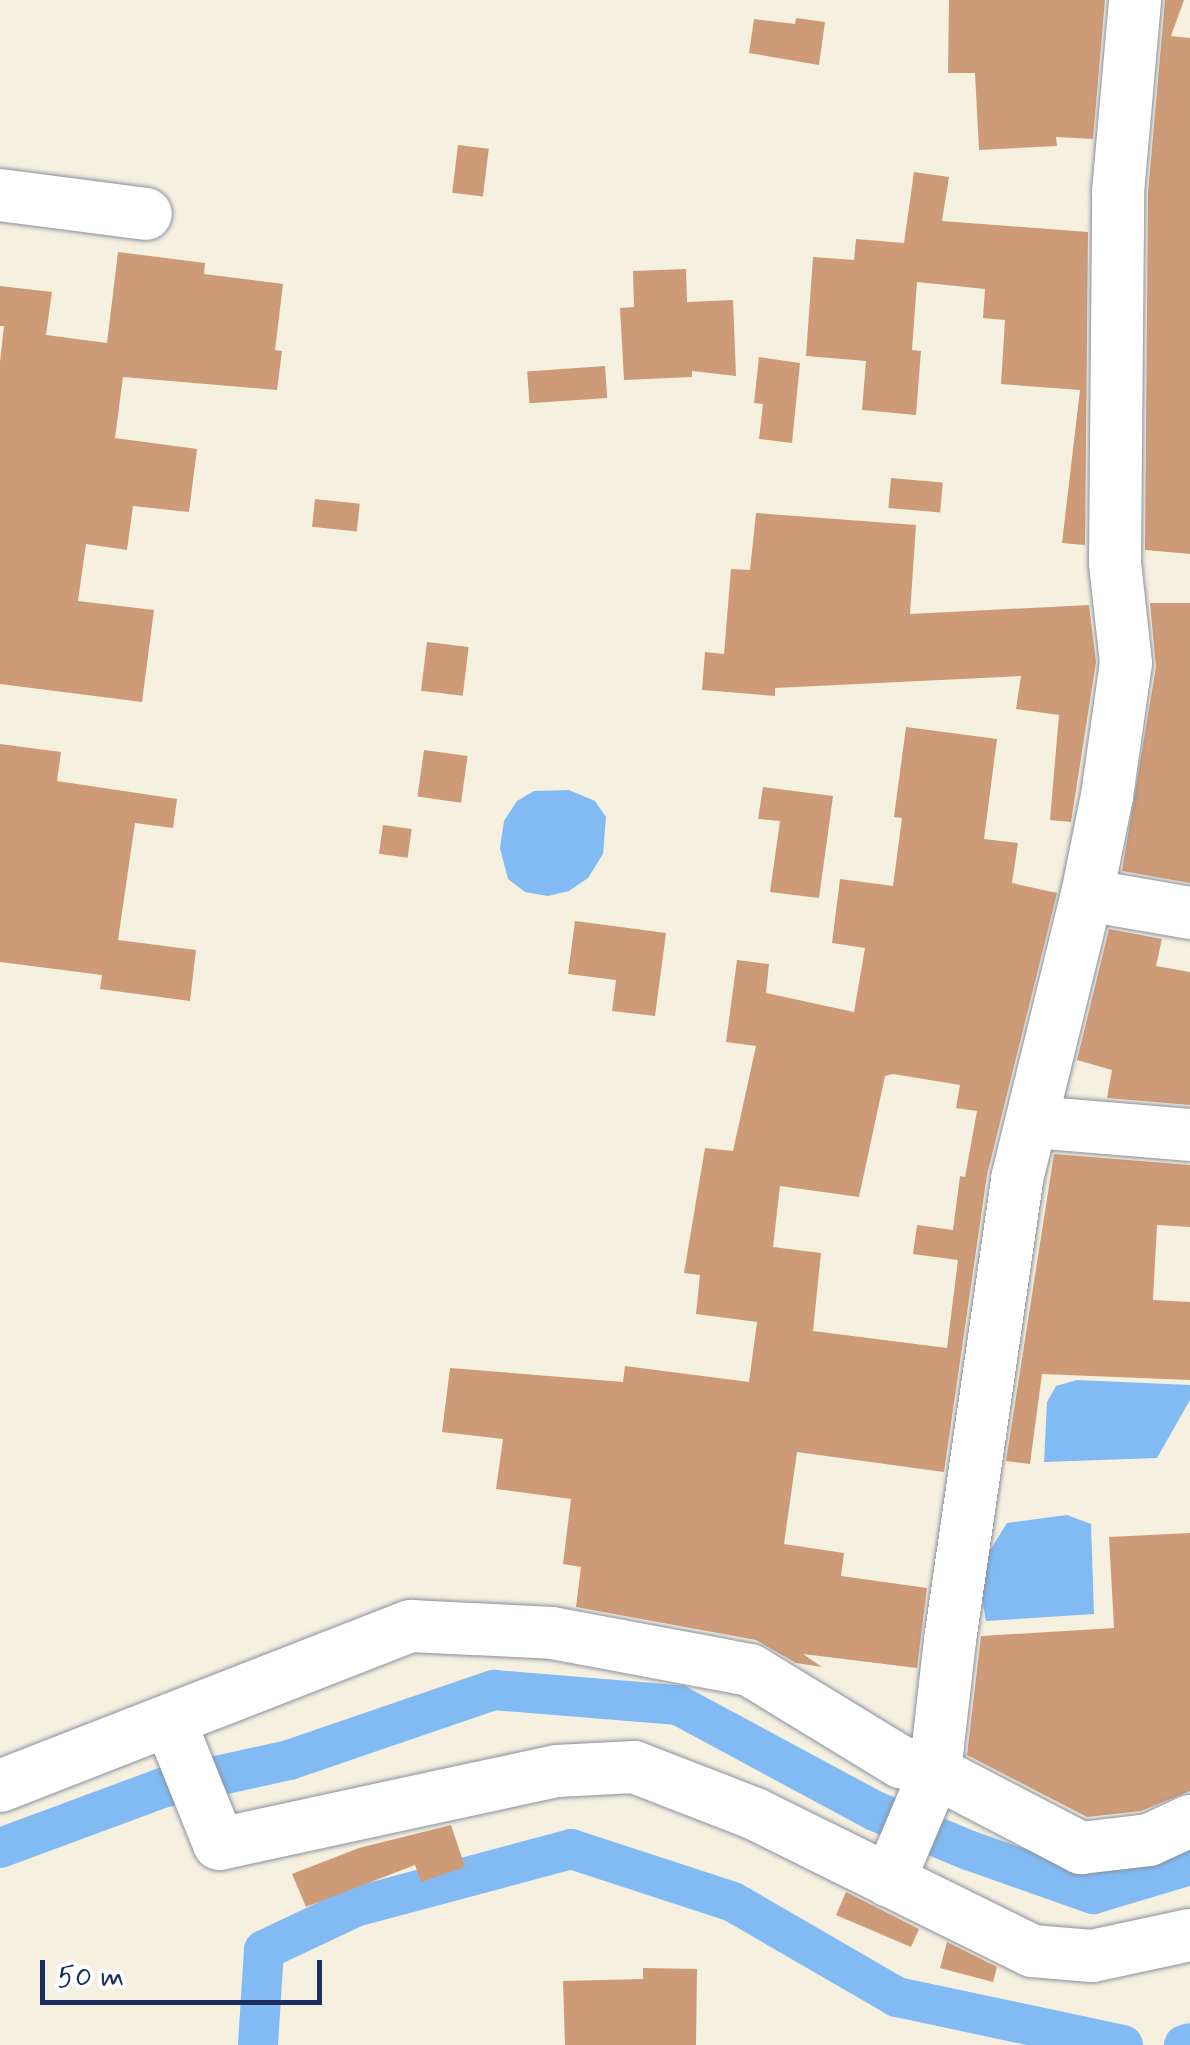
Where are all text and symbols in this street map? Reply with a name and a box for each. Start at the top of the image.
scale bar [45,1940,328,2002]
text: 50 m [57,1958,124,1997]

